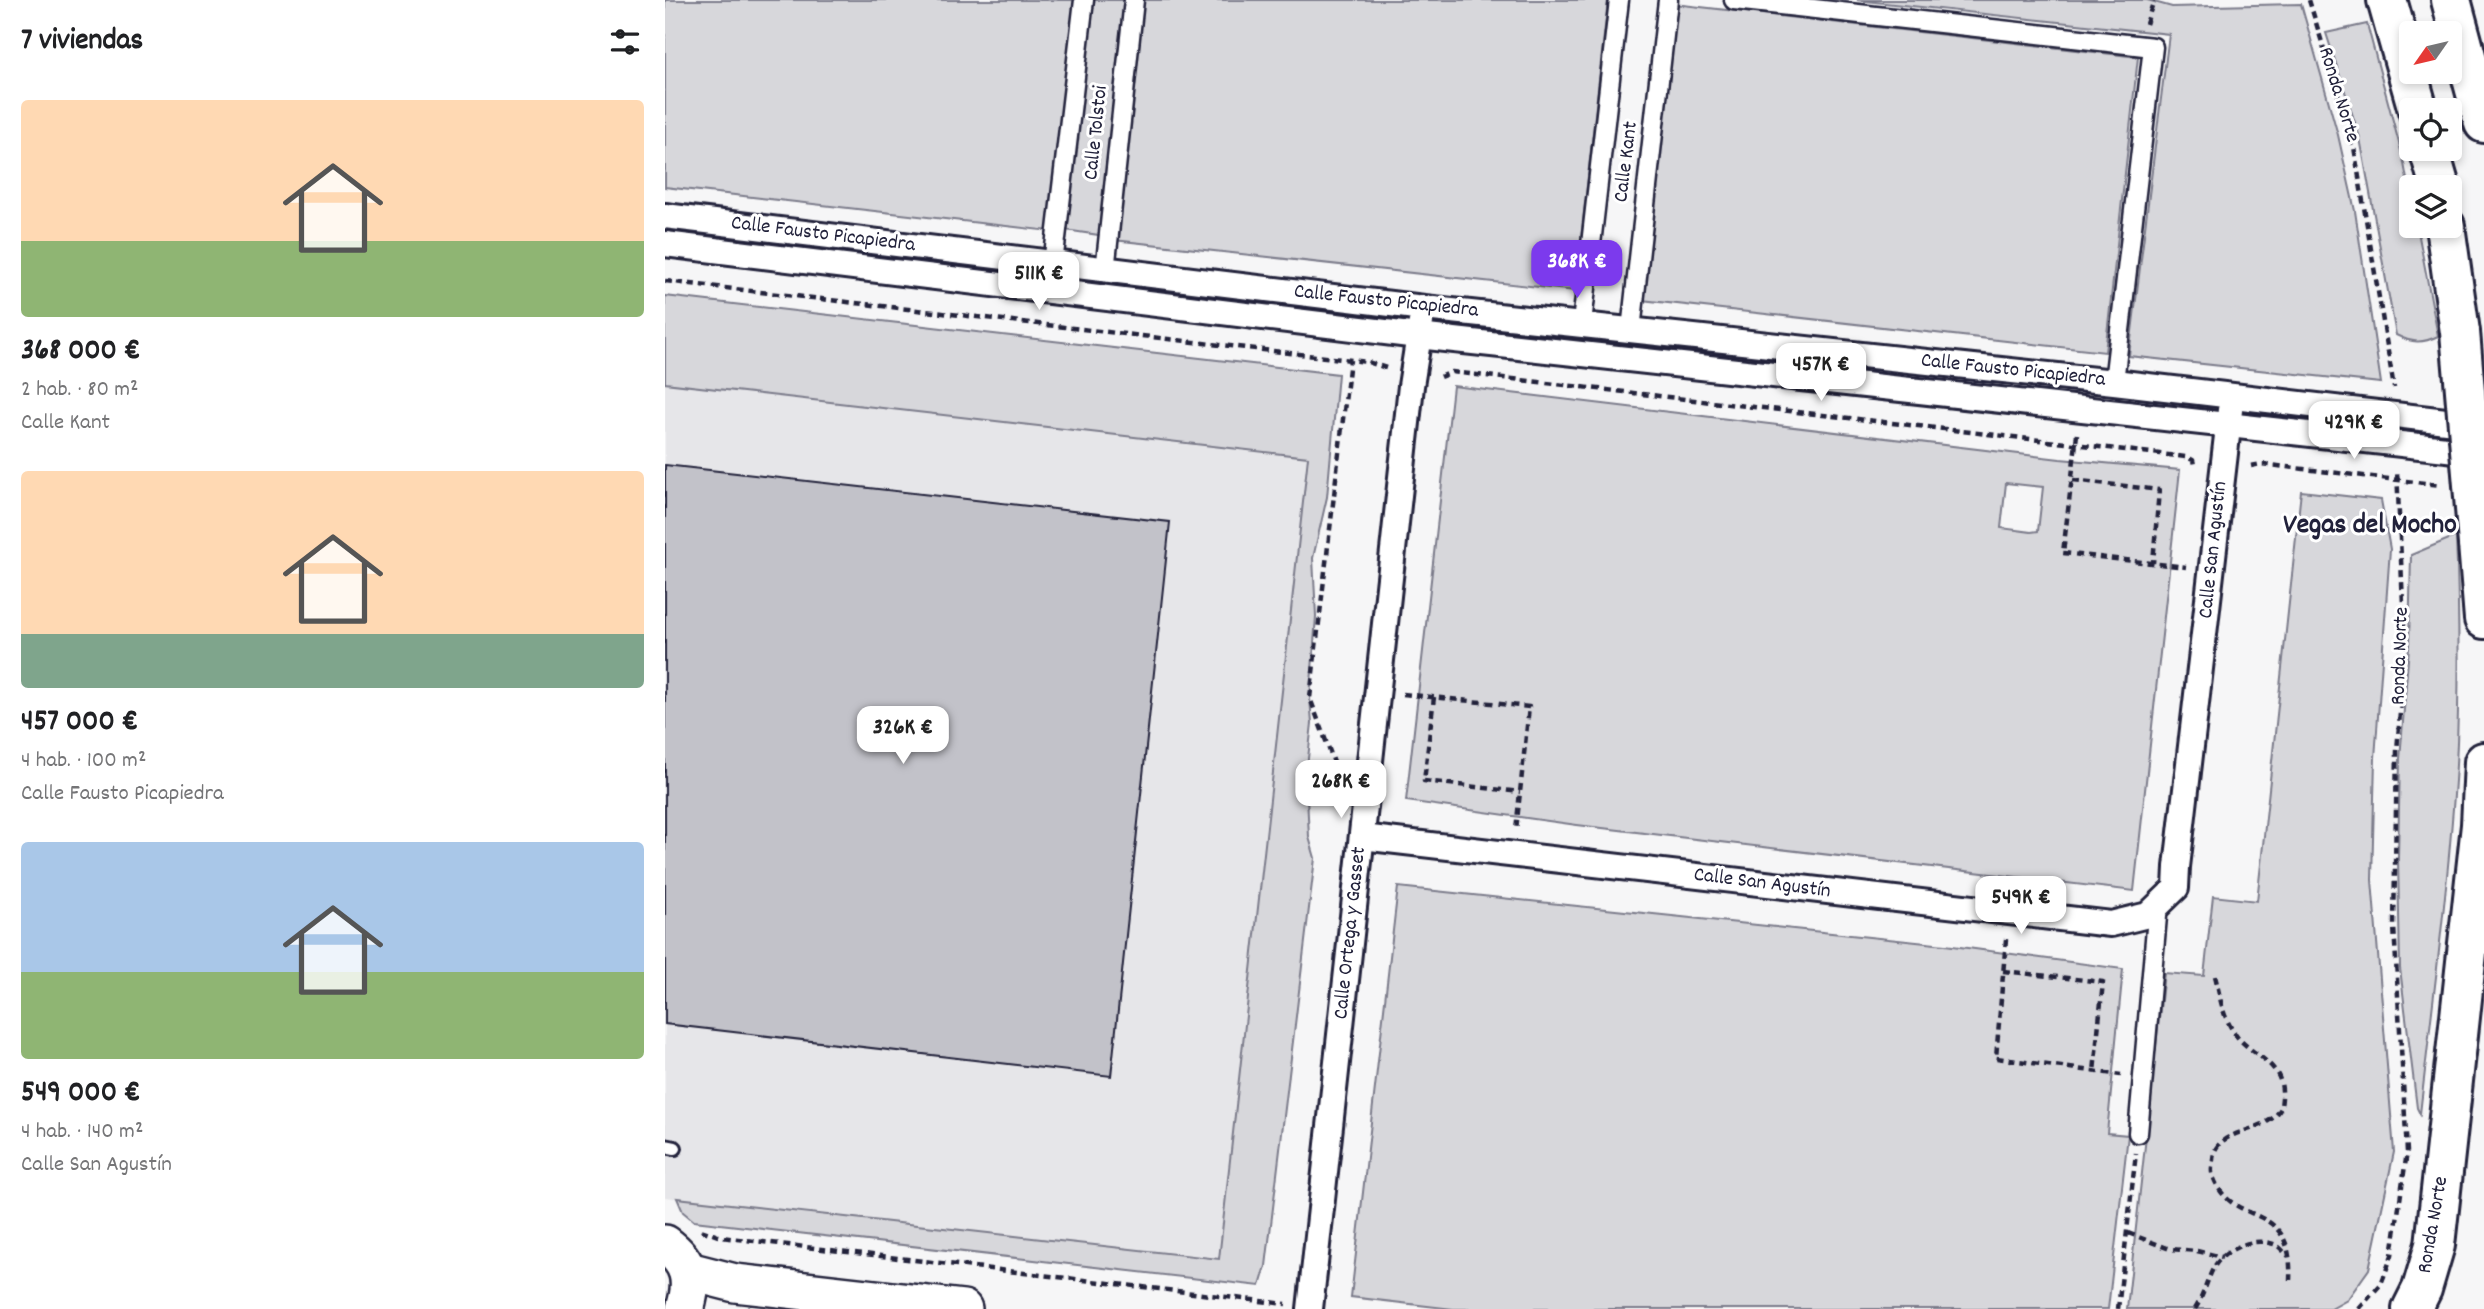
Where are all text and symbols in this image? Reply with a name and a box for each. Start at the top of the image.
text: 7 viviendas [21,21,143,64]
north arrow [2399,21,2462,84]
map controls [2399,21,2462,238]
icon: filters [606,23,644,61]
street label: Ronda Norte [2309,44,2367,146]
street label: Calle Tolstoi [1077,84,1117,182]
button: locate [2399,98,2462,161]
street label: Calle Kant [1607,120,1647,204]
icon: home [270,145,396,271]
button: layers [2399,175,2462,238]
street label: Calle Fausto Picapiedra [729,209,918,261]
pin: 368K € [1520,240,1634,300]
text: 368K € [1547,246,1607,279]
pin: 511K € [982,252,1096,312]
text: 511K € [1014,258,1064,291]
street label: Calle Fausto Picapiedra [1292,277,1481,327]
text: 368 000 € [21,331,141,374]
pin: 457K € [1764,344,1878,403]
street label: Calle Fausto Picapiedra [1919,346,2108,396]
text: 457K € [1792,349,1850,382]
text: 2 hab. · 80 m² [21,374,138,407]
pin: 429K € [2297,402,2411,461]
text: Calle Kant [21,407,110,440]
text: 429K € [2325,407,2383,440]
street label: Calle San Agustín [2192,480,2236,620]
district label: Vegas del Mocho [2283,507,2457,547]
icon: home [270,516,396,642]
street label: Ronda Norte [2384,606,2418,706]
text: 457 000 € [21,702,138,745]
pin: 326K € [846,706,960,766]
text: 326K € [873,712,933,745]
text: 4 hab. · 100 m² [21,745,146,778]
pin: 268K € [1284,760,1398,820]
text: 268K € [1311,766,1371,799]
text: Calle Fausto Picapiedra [21,778,224,811]
street label: Calle Ortega y Gasset [1327,845,1375,1021]
street label: Calle San Agustín [1692,861,1832,907]
pin: 549K € [1964,876,2078,936]
text: 549K € [1991,882,2051,915]
icon: home [270,887,396,1013]
text: 549 000 € [21,1073,141,1116]
text: 4 hab. · 140 m² [21,1116,143,1149]
text: Calle San Agustín [21,1149,172,1182]
street label: Ronda Norte [2411,1174,2457,1276]

